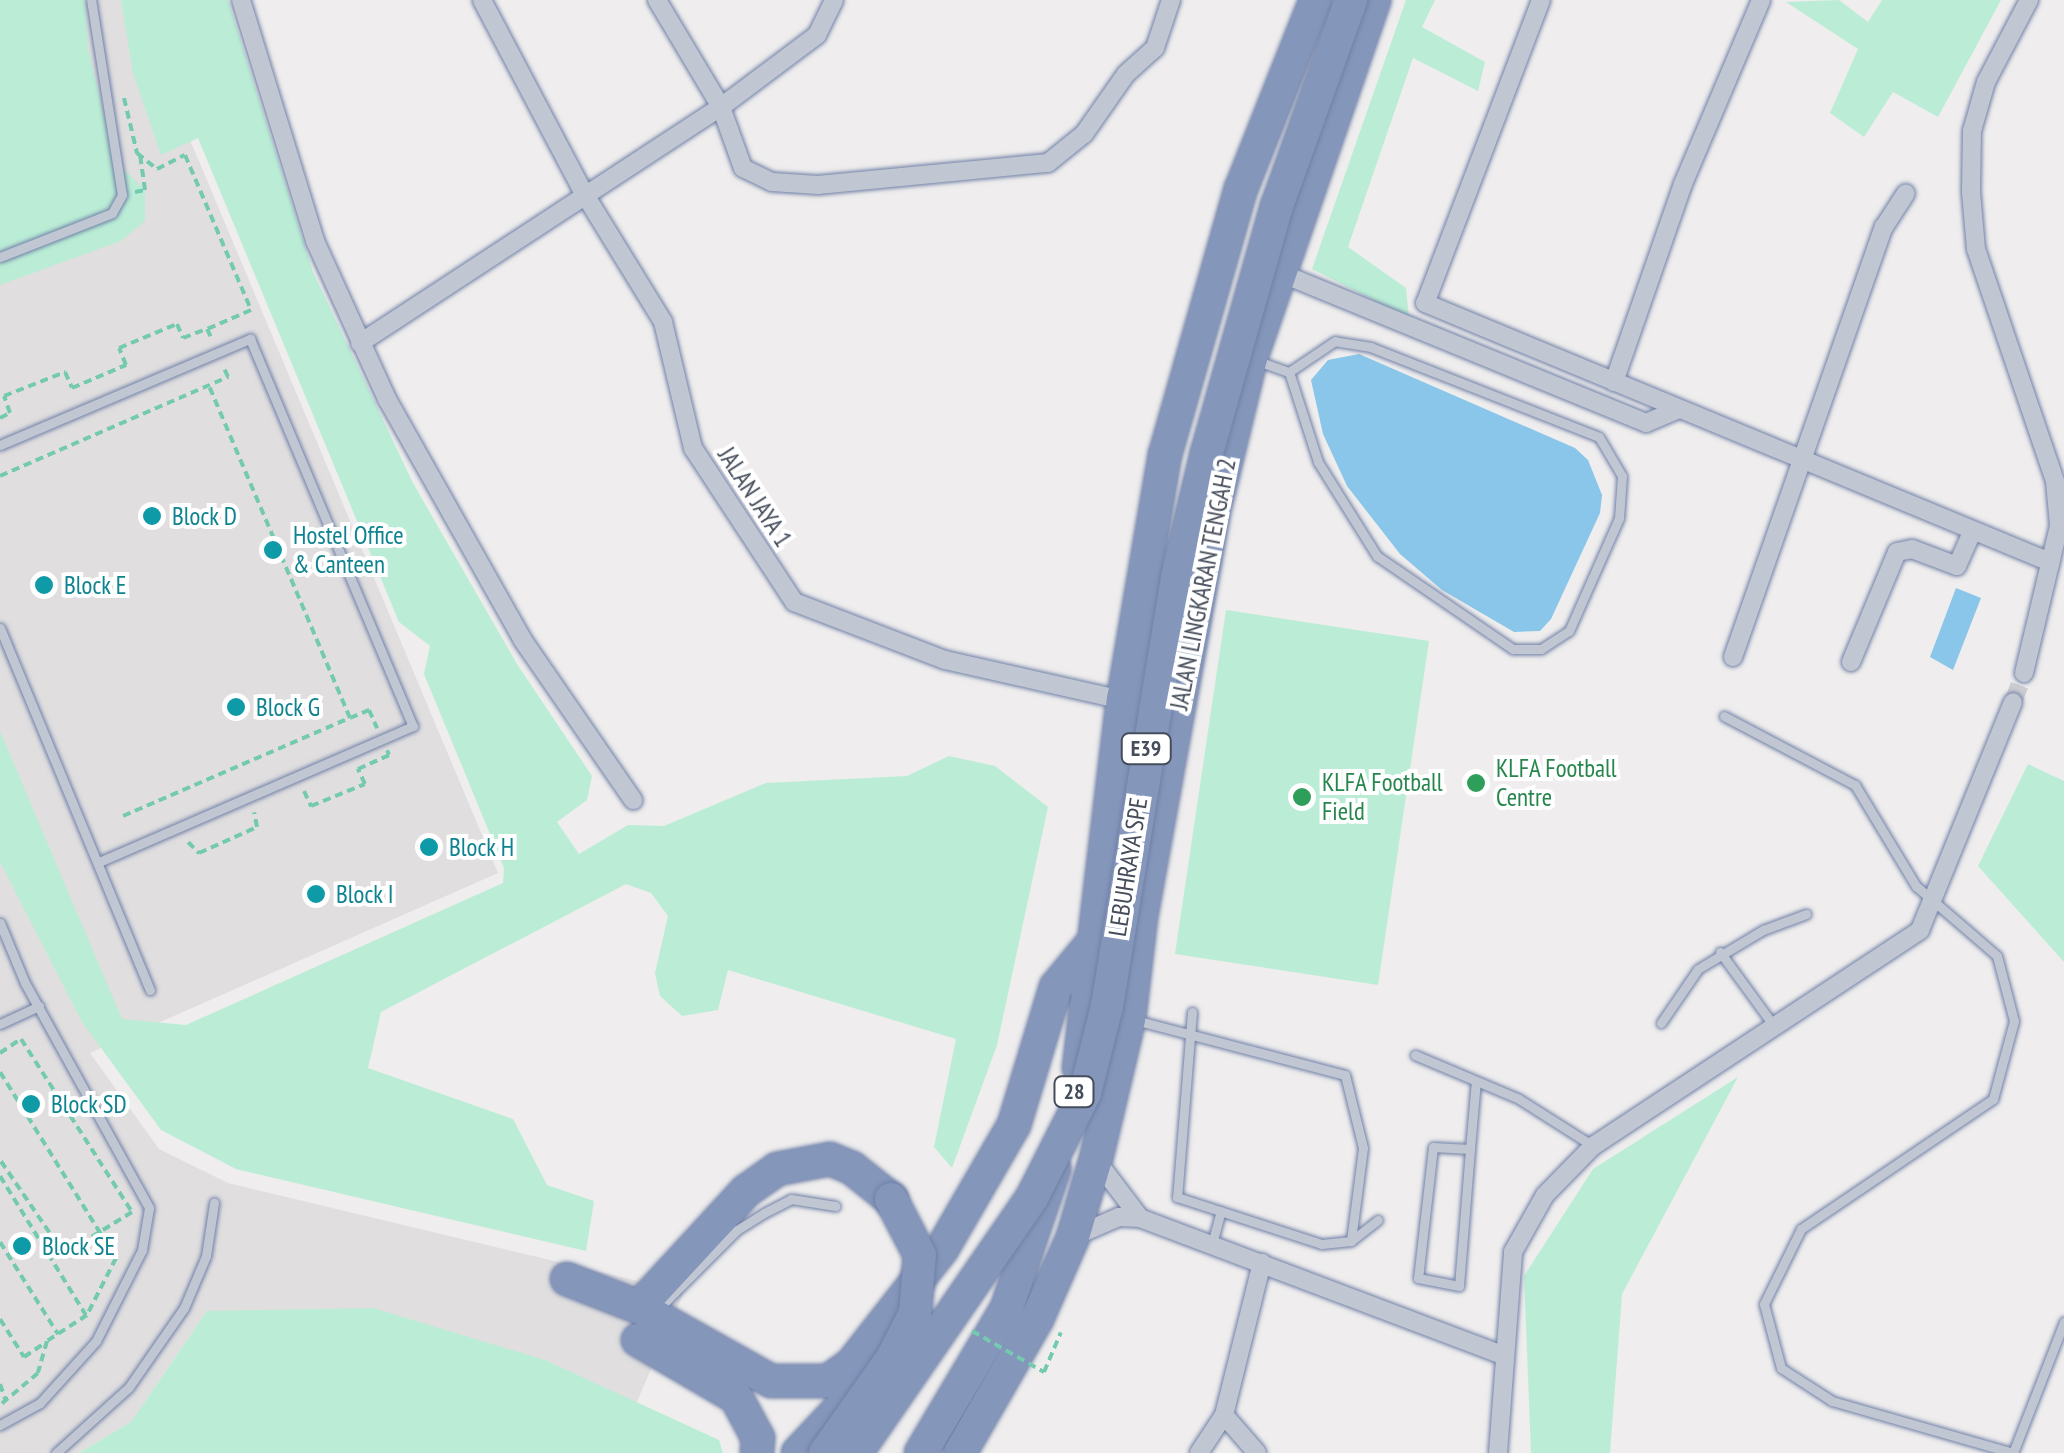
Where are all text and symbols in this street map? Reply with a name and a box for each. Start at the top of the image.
street label: JALAN JAYA 1 [711,441,799,553]
street label: JALAN LINGKARAN TENGAH 2 [1164,456,1242,712]
place label: Block D [172,501,237,531]
marker: Block D [141,505,163,527]
place label: Hostel Office & Canteen [293,521,404,580]
marker: Hostel Office & Canteen [262,539,284,561]
place label: Block E [64,570,127,600]
marker: Block E [33,574,55,596]
place label: Block G [256,692,321,722]
marker: Block G [225,696,247,718]
road number: E39 [1118,732,1174,766]
place label: KLFA Football Centre [1496,754,1617,813]
place label: KLFA Football Field [1322,768,1443,827]
marker: KLFA Football Centre [1465,772,1487,794]
marker: KLFA Football Field [1291,786,1313,808]
street label: LEBUHRAYA SPE [1102,795,1154,939]
place label: Block H [449,832,515,862]
marker: Block H [418,836,440,858]
place label: Block I [336,879,394,909]
marker: Block I [305,883,327,905]
road number: 28 [1052,1075,1096,1109]
place label: Block SD [51,1089,127,1119]
marker: Block SD [20,1093,42,1115]
place label: Block SE [42,1231,116,1261]
marker: Block SE [11,1235,33,1257]

